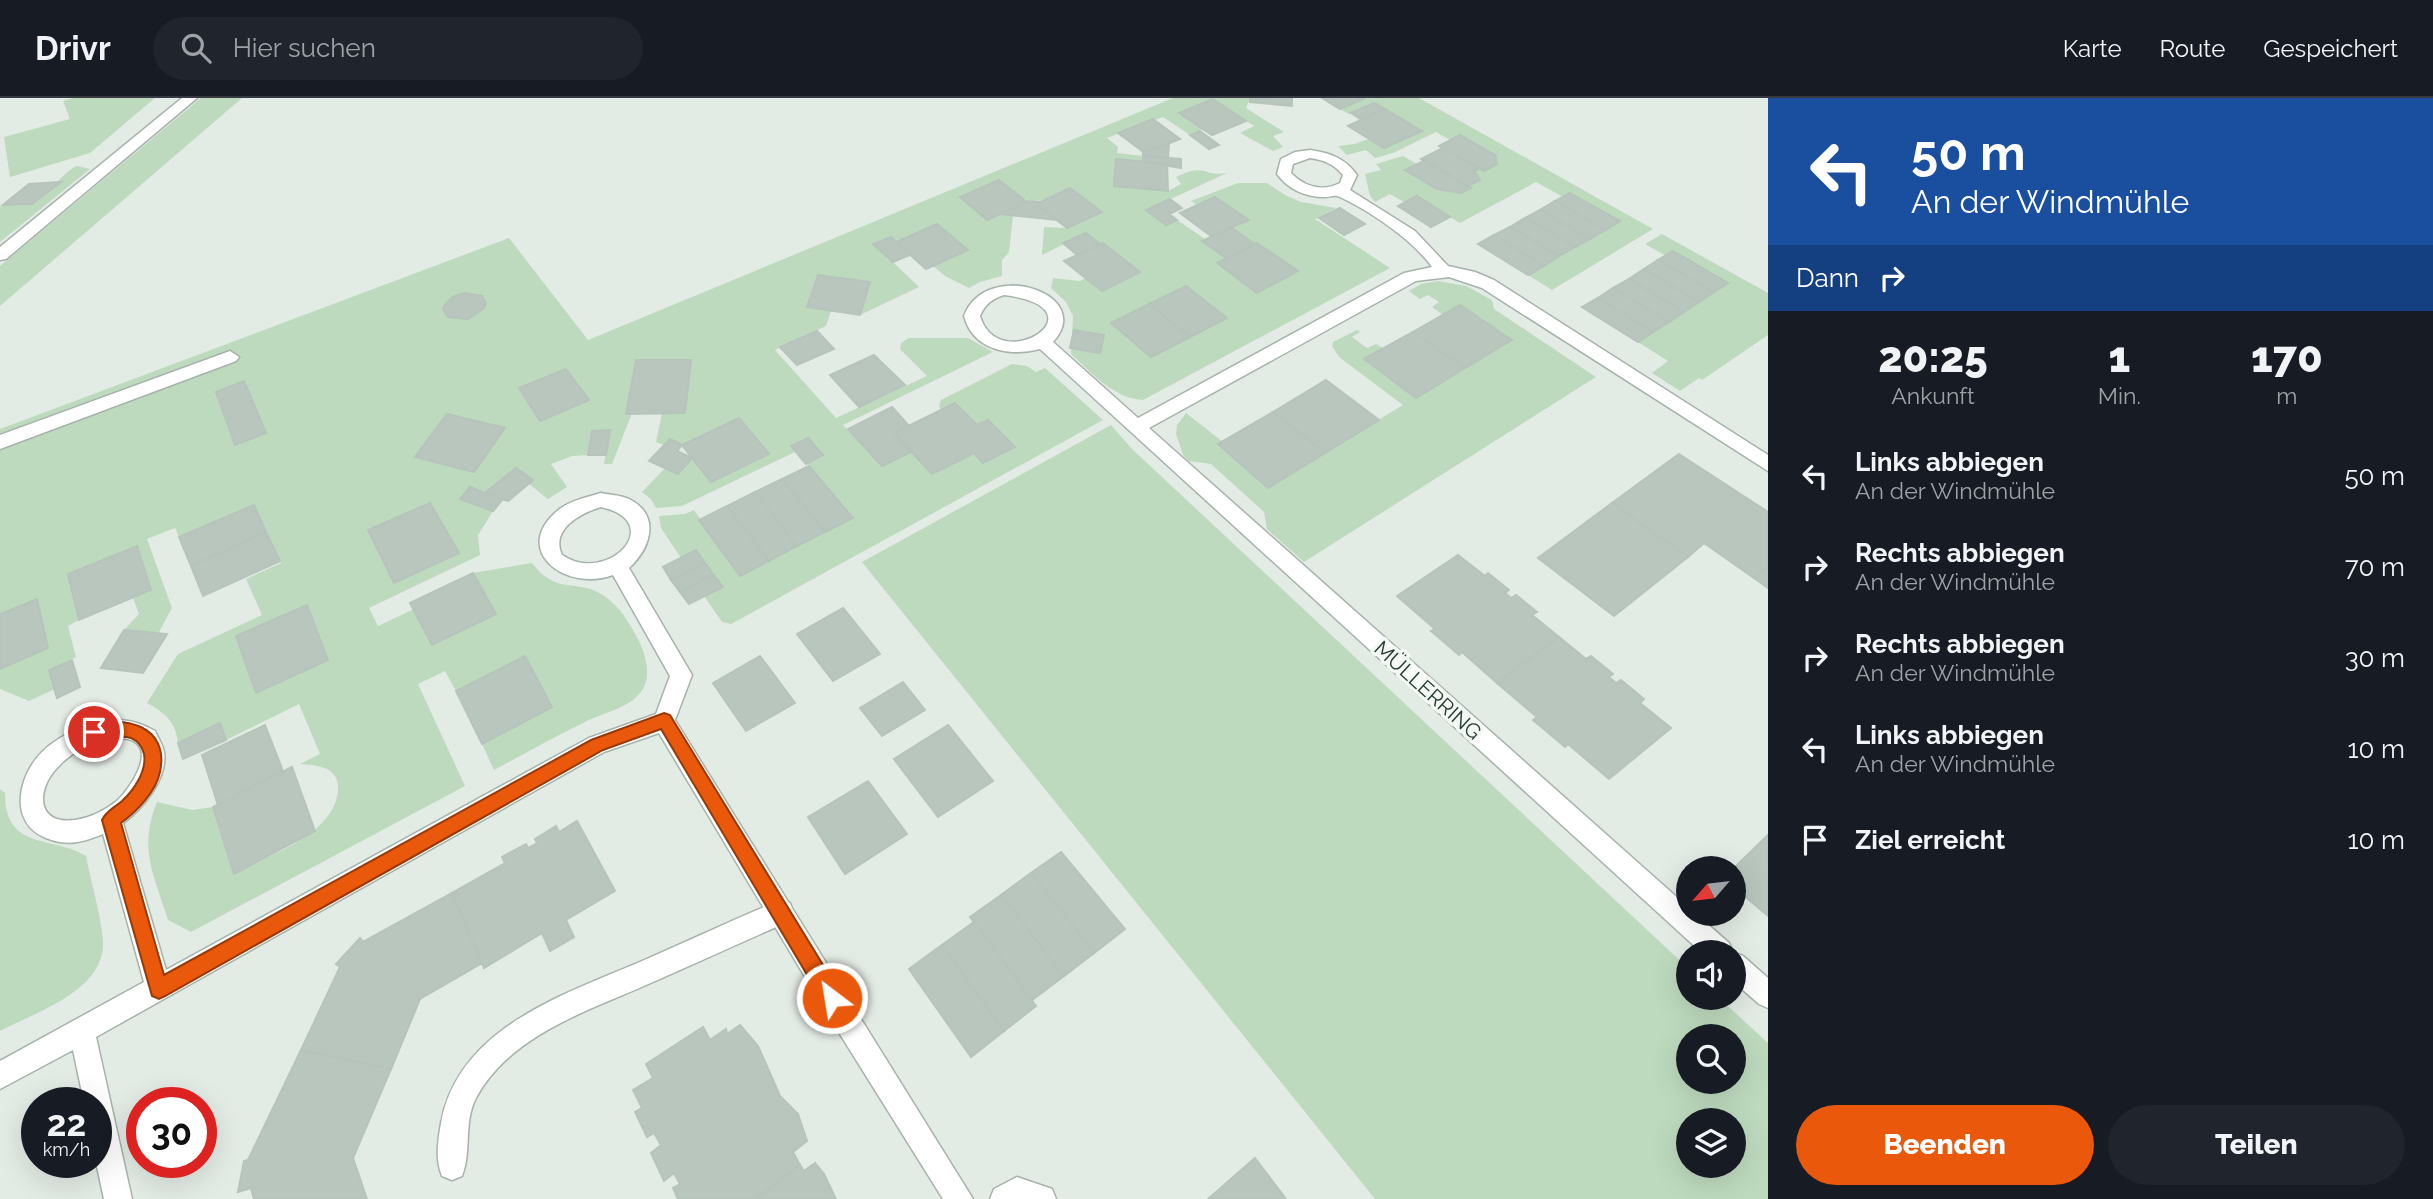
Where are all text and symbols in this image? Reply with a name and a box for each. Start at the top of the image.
search box [153,17,643,80]
text: Drivr [35,29,111,68]
icon: search [177,29,215,67]
text: Hier suchen [233,33,376,63]
text: Karte [2063,34,2122,63]
text: Route [2160,34,2225,63]
text: Gespeichert [2263,34,2398,63]
text: 50 m [1911,124,2026,181]
icon: left [1796,126,1887,217]
text: An der Windmühle [1911,183,2189,220]
icon: right [1873,259,1911,297]
text: Dann [1796,263,1859,293]
text: 20:25 [1878,333,1988,382]
text: 1 [2108,333,2130,382]
text: 170 [2251,333,2323,382]
text: Ankunft [1891,382,1975,409]
text: Min. [2098,382,2141,409]
text: m [2276,382,2297,409]
text: Links abbiegen [1855,447,2044,477]
icon: left [1796,457,1834,495]
text: 50 m [2344,461,2405,491]
text: An der Windmühle [1855,477,2055,504]
text: Rechts abbiegen [1855,538,2065,568]
icon: right [1796,548,1834,586]
text: 70 m [2345,552,2405,582]
text: An der Windmühle [1855,568,2055,595]
text: Rechts abbiegen [1855,629,2065,659]
street label: MÜLLERRING [1369,635,1487,745]
icon: right [1796,639,1834,677]
text: 30 m [2345,643,2405,673]
text: An der Windmühle [1855,659,2055,686]
pin [64,702,124,762]
icon: arrive [75,713,113,751]
text: Links abbiegen [1855,720,2044,750]
icon: left [1796,730,1834,768]
text: 10 m [2347,734,2405,764]
text: An der Windmühle [1855,750,2055,777]
icon: arrive [1796,821,1834,859]
text: Ziel erreicht [1855,825,2005,855]
text: 10 m [2347,825,2405,855]
north arrow [1676,856,1746,926]
map controls [1676,856,1746,1178]
button: sound [1676,940,1746,1010]
position arrow [795,961,869,1035]
button: search [1676,1024,1746,1094]
speed limit sign: 30 [126,1087,217,1178]
text: 22 [47,1103,86,1144]
button: Beenden [1796,1105,2094,1185]
button: Teilen [2108,1105,2405,1185]
button: layers [1676,1108,1746,1178]
text: km/h [43,1139,90,1160]

